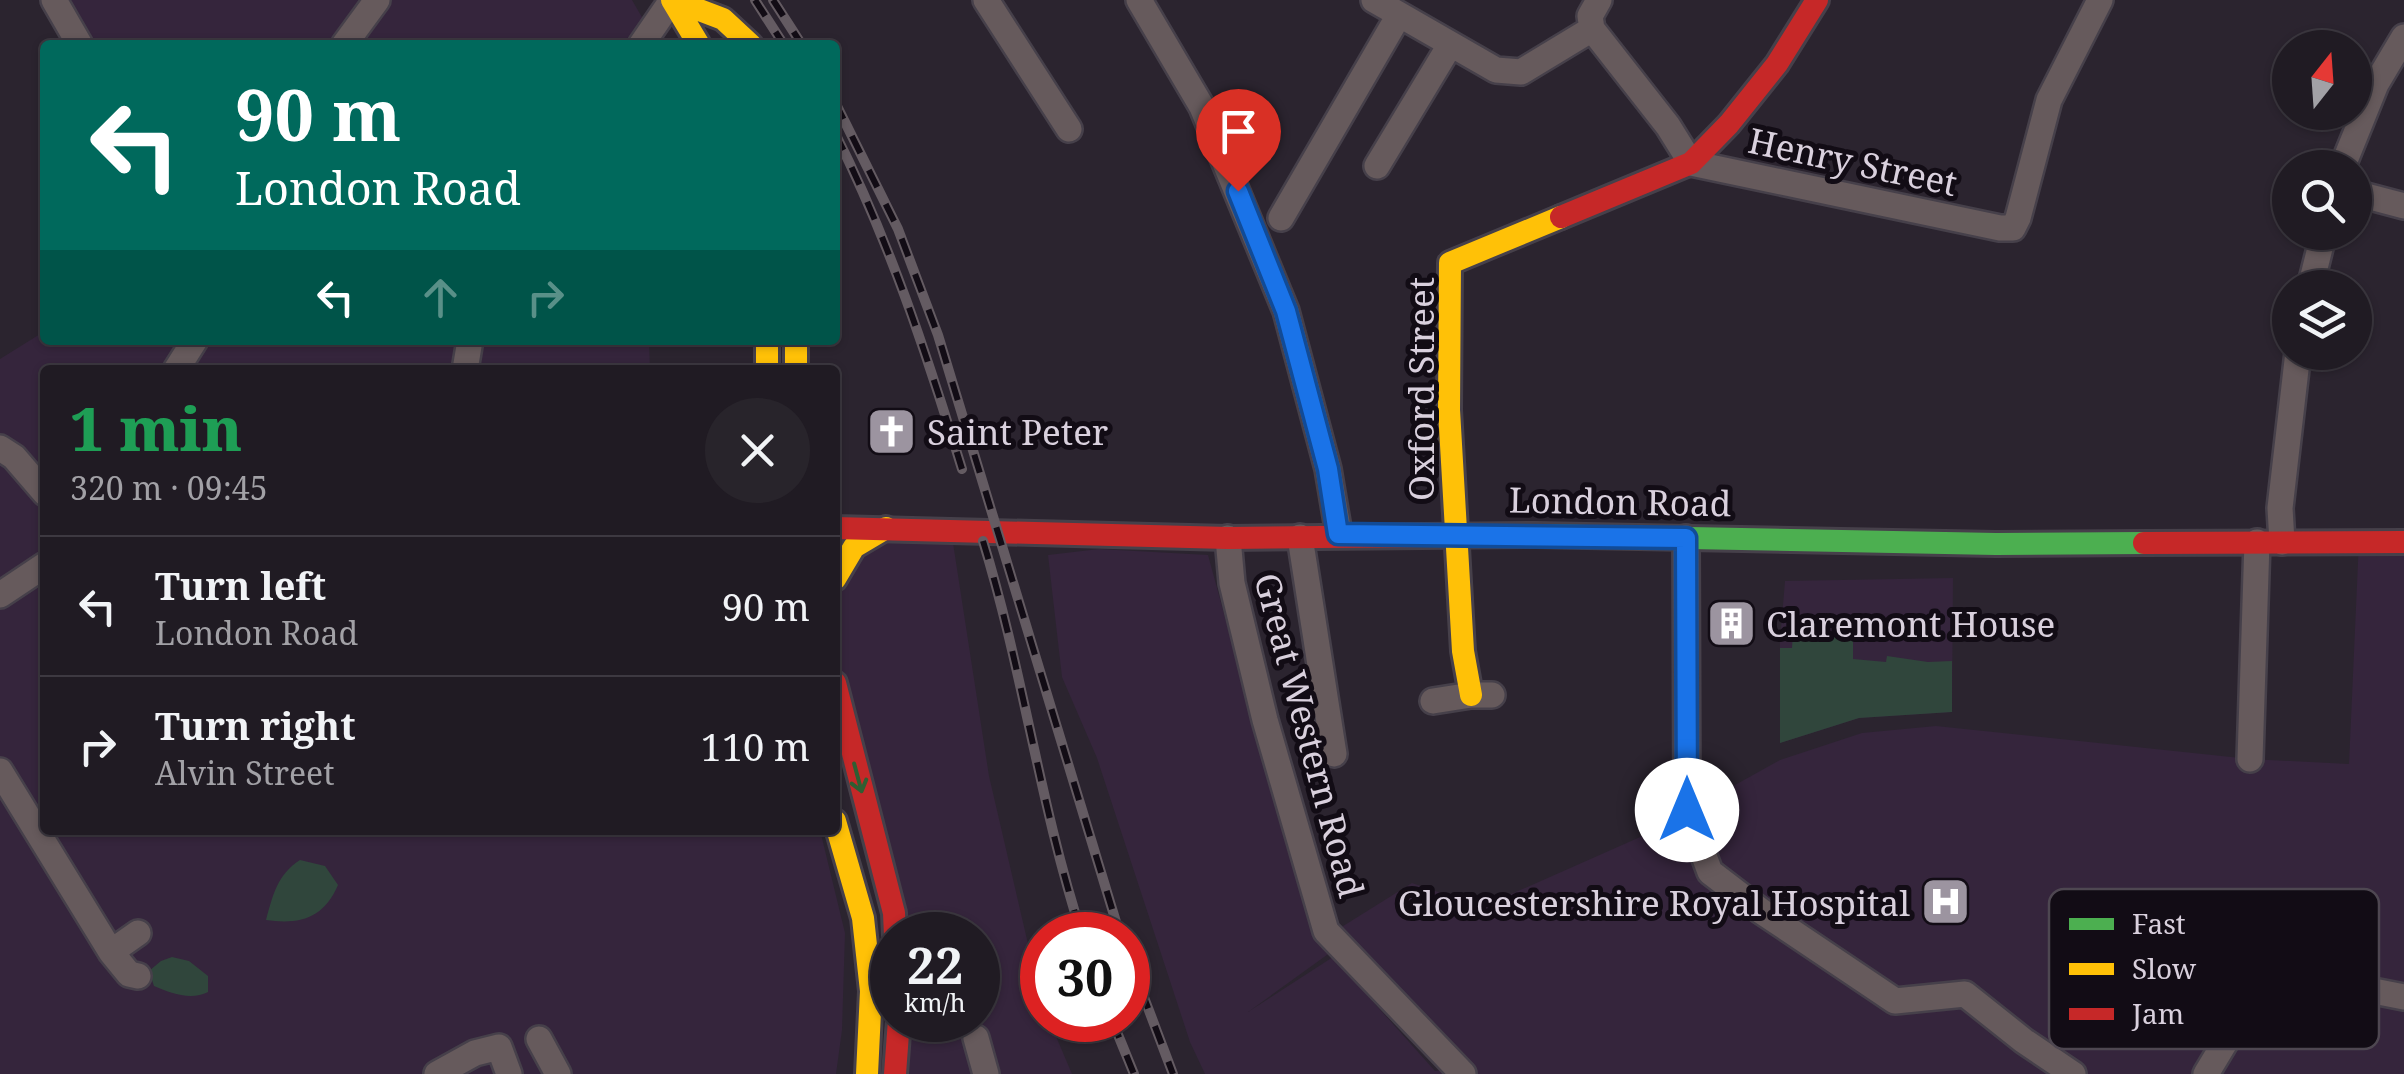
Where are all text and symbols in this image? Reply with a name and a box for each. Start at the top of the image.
north arrow [2272,30,2372,130]
map controls [2272,30,2372,370]
text: 90 m [235,66,401,162]
icon: left [70,80,200,210]
pin [1196,89,1281,192]
icon: arrive [1211,104,1266,159]
street label: Henry Street [1744,116,1962,206]
button: search [2272,150,2372,250]
text: London Road [235,157,521,218]
icon: left [308,270,363,325]
icon: ahead [413,270,468,325]
icon: right [518,270,573,325]
button: layers [2272,270,2372,370]
street label: Oxford Street [1397,277,1444,501]
text: 1 min [70,387,242,469]
button: close [705,398,810,503]
church icon: Saint Peter [866,405,918,457]
place label: Saint Peter [927,408,1108,455]
text: 320 m · 09:45 [70,466,268,509]
street label: London Road [1508,476,1732,526]
text: Turn left [155,559,326,611]
street label: Great Western Road [1244,568,1376,902]
icon: left [70,579,125,634]
text: 90 m [722,580,810,632]
building icon: Claremont House [1705,597,1757,649]
place label: Claremont House [1766,600,2055,647]
text: London Road [155,611,358,654]
text: Turn right [155,699,356,751]
icon: right [70,719,125,774]
text: 110 m [700,720,810,772]
text: Alvin Street [155,751,334,794]
position arrow [1635,758,1739,862]
one-way arrow [850,762,869,793]
hospital icon: Gloucestershire Royal Hospital [1919,876,1971,928]
place label: Gloucestershire Royal Hospital [1398,879,1910,926]
legend [2049,889,2379,1049]
text: Fast [2132,904,2186,942]
speed limit sign: 30 [1020,912,1150,1042]
text: 22 [907,931,963,999]
text: Slow [2132,949,2197,987]
text: km/h [904,985,966,1019]
text: Jam [2131,994,2184,1032]

